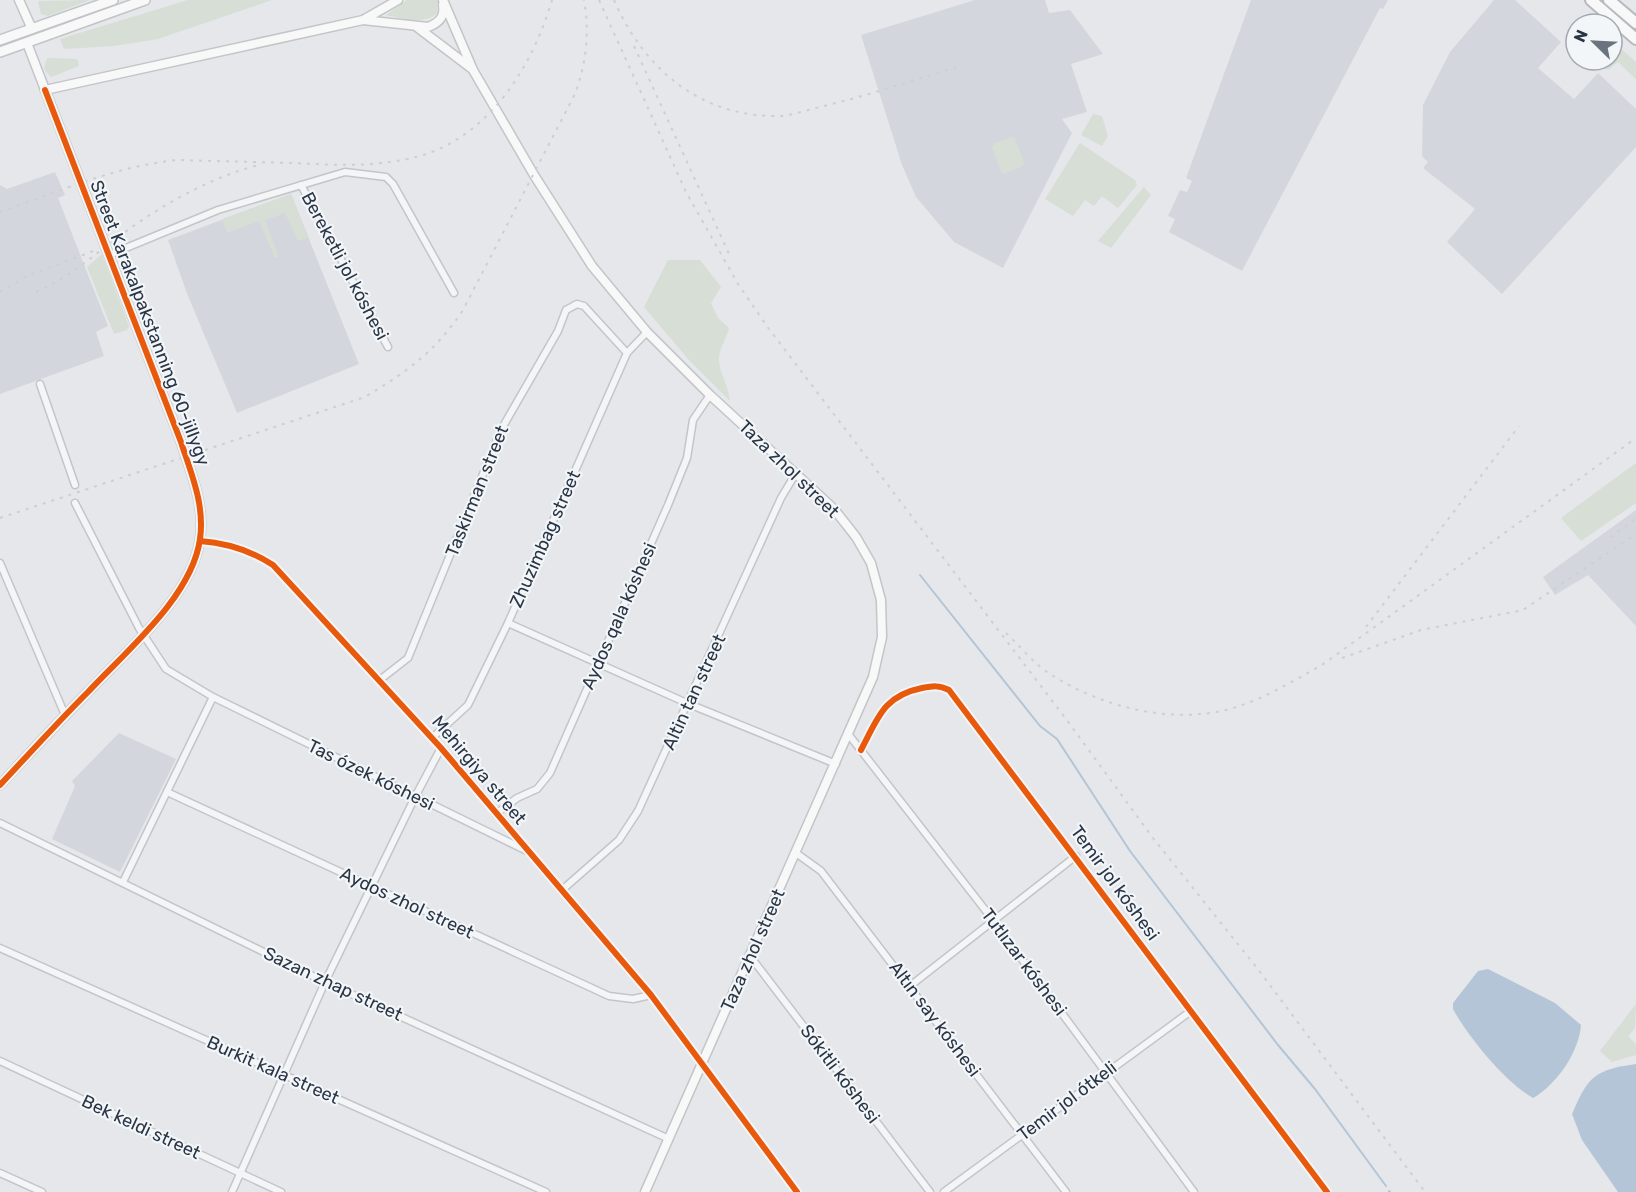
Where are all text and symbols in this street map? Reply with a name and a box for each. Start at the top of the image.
north arrow [1564,12,1624,72]
text: N [1570,27,1592,45]
street label: Street Karakalpakstanning 60-jillygy [85,177,215,469]
street label: Bereketli jol kóshesi [297,188,393,344]
street label: Taza zhol street [734,415,844,523]
street label: Taskirman street [441,422,513,560]
street label: Zhuzimbag street [505,467,585,611]
street label: Aydos qala kóshesi [577,539,661,693]
street label: Altin tan street [658,631,730,753]
street label: Mehirgiya street [427,711,531,829]
street label: Tas ózek kóshesi [304,735,438,815]
street label: Temir jol kóshesi [1066,821,1164,945]
street label: Aydos zhol street [337,862,477,944]
street label: Taza zhol street [716,885,790,1015]
street label: Tutlızar kóshesi [977,904,1071,1020]
street label: Sazan zhap street [260,942,406,1026]
street label: Altın say kóshesi [884,957,986,1081]
street label: Sókitli kóshesi [796,1020,884,1128]
street label: Burkit kala street [203,1031,343,1109]
street label: Temir jol ótkeli [1013,1057,1121,1145]
street label: Bek keldi street [78,1090,204,1164]

